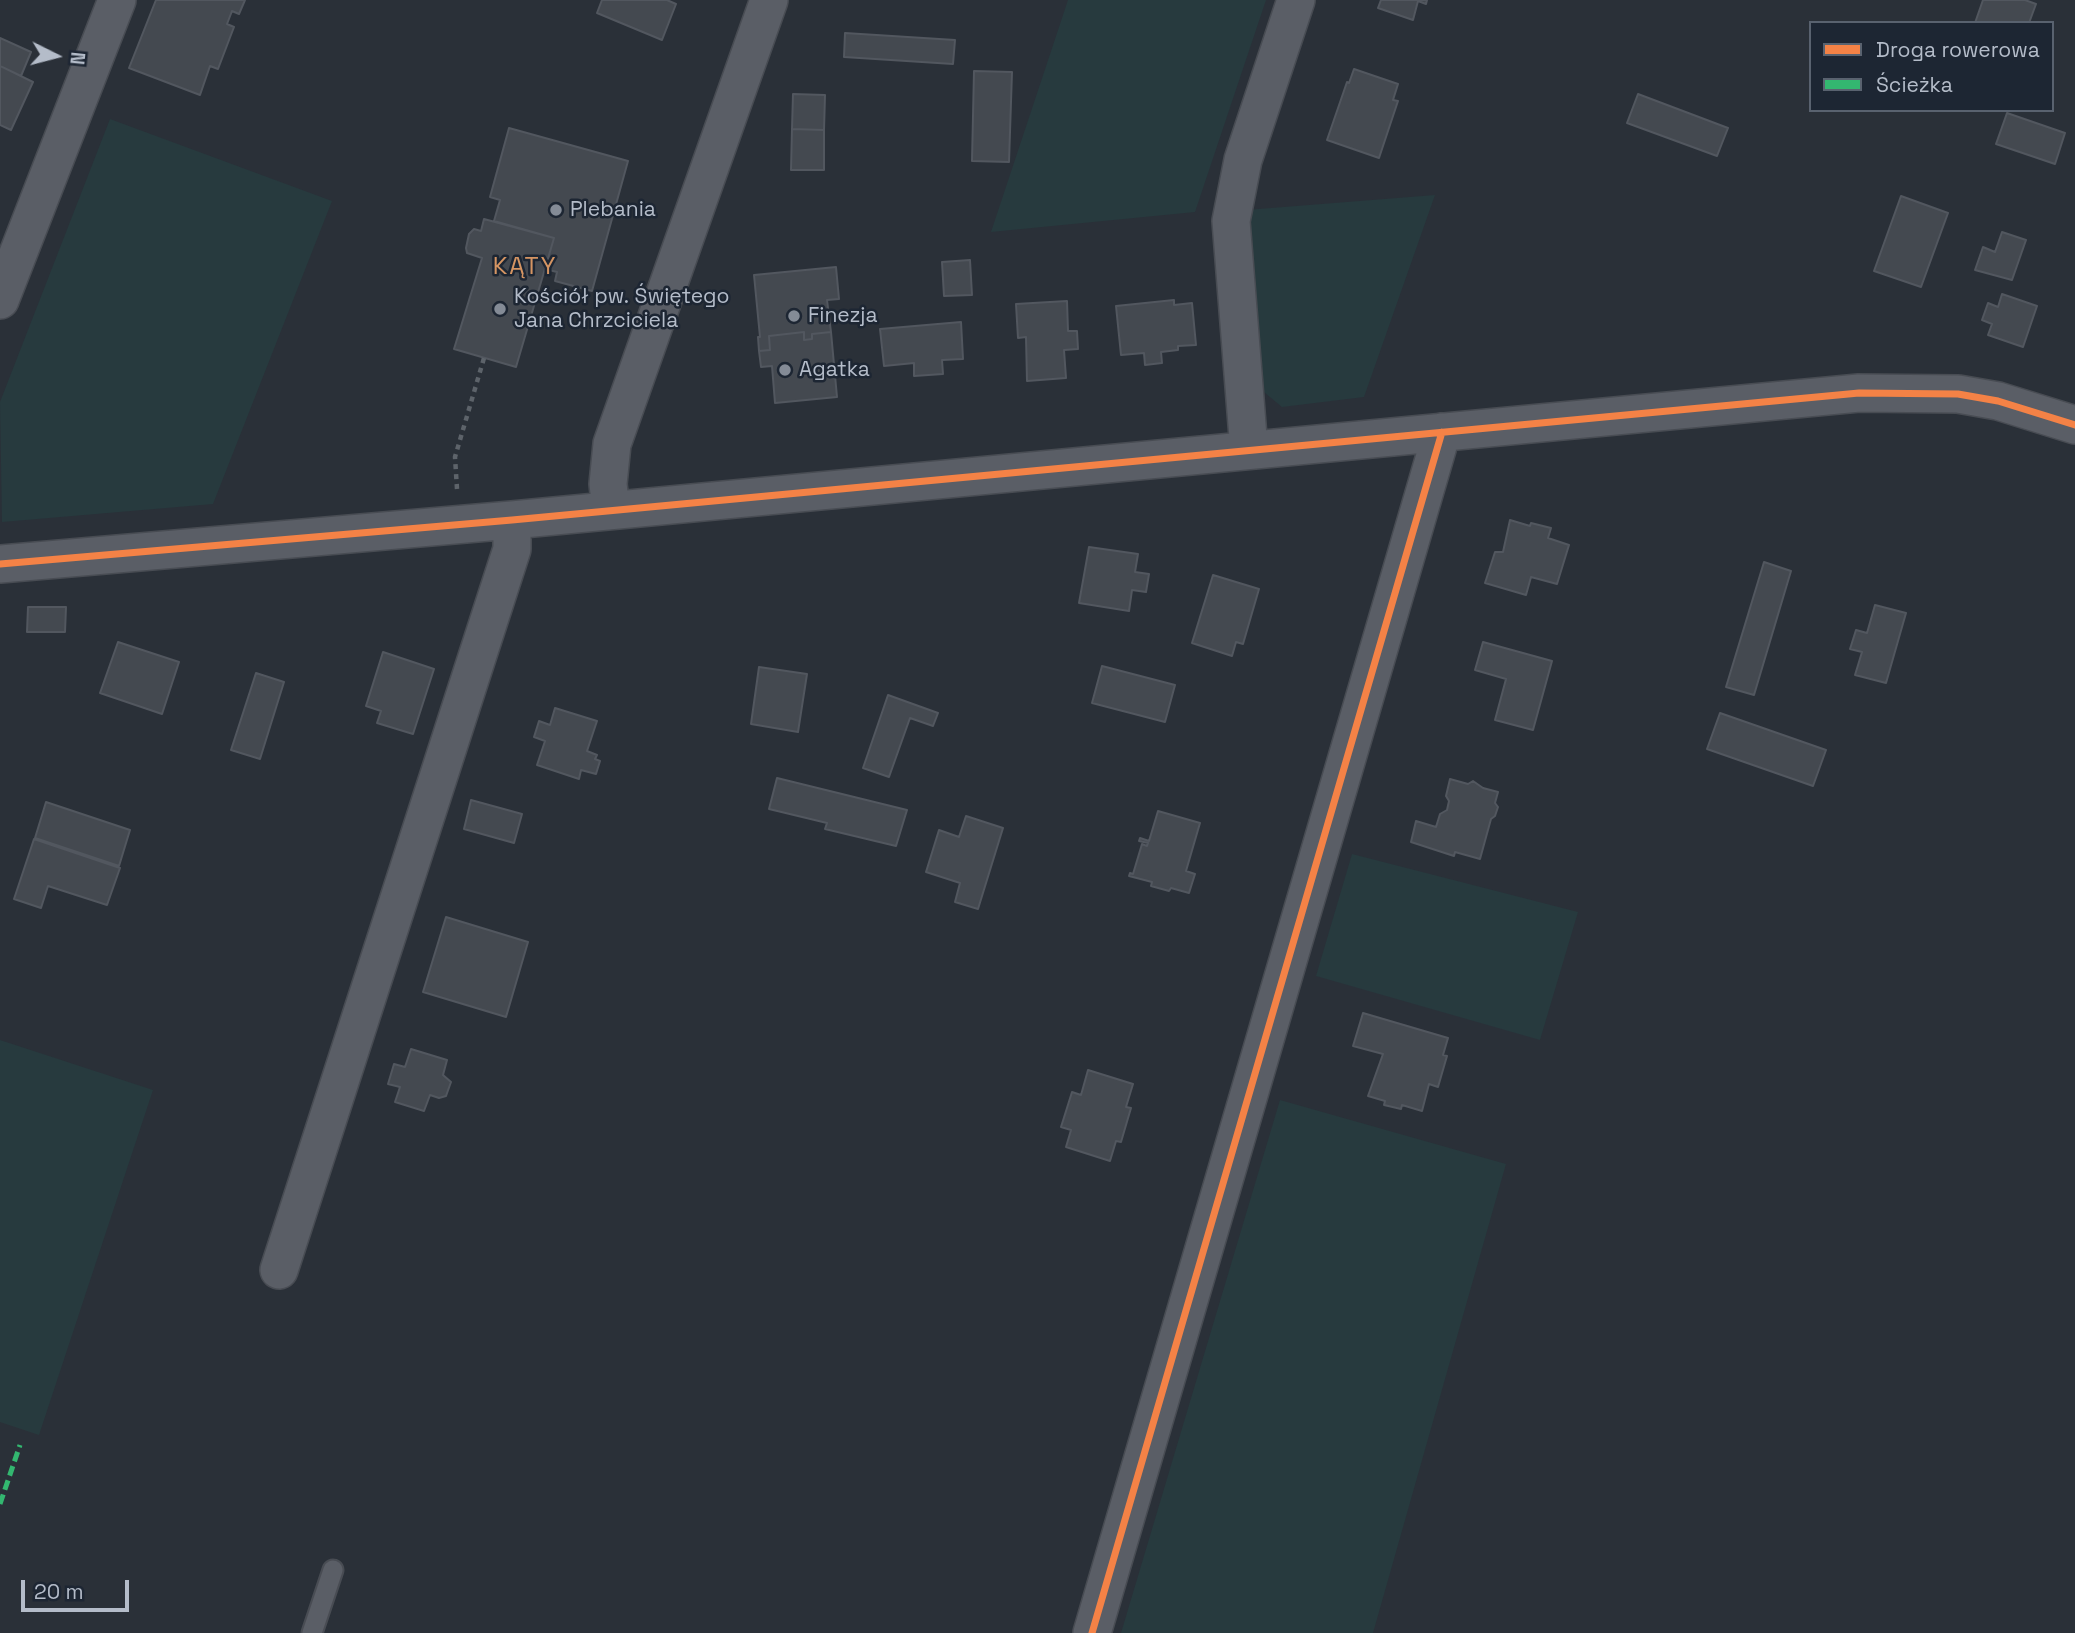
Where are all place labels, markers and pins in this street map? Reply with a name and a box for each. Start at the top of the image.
place label: Plebania [570,197,656,223]
marker: Plebania [548,202,564,218]
place label: Kościół pw. Świętego Jana Chrzciciela [514,284,730,334]
marker: Kościół pw. Świętego Jana Chrzciciela [492,301,508,317]
place label: Finezja [808,303,878,329]
marker: Finezja [786,308,802,324]
place label: Agatka [799,357,870,383]
marker: Agatka [777,362,793,378]

